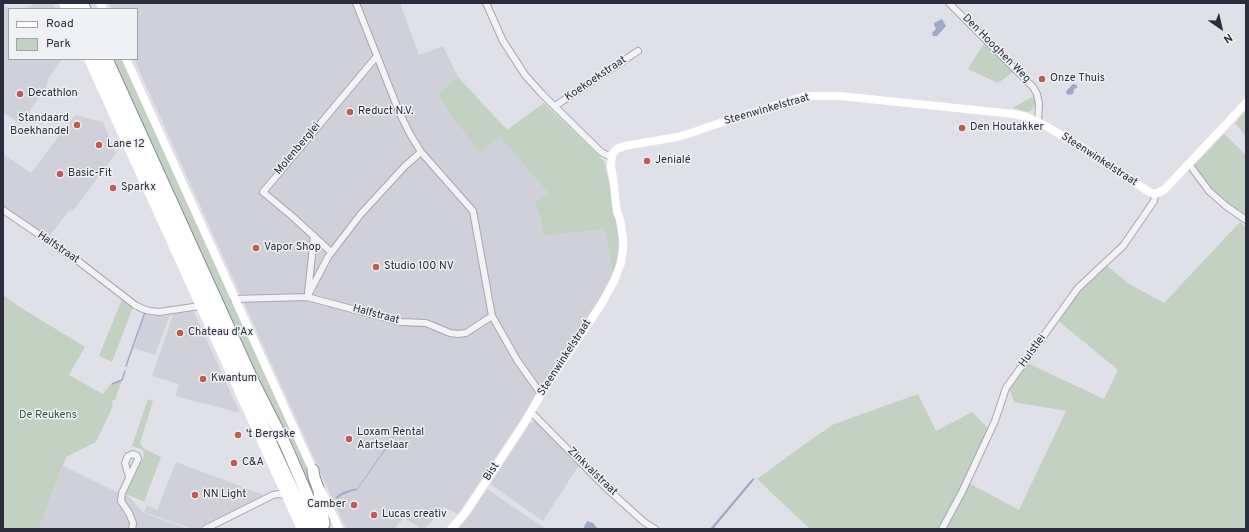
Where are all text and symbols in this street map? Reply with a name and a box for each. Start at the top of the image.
legend [8,8,138,60]
north arrow [1201,8,1241,48]
street label: Den Hooghen Weg [959,12,1033,86]
text: Road [46,16,74,32]
text: N [1221,30,1235,46]
text: Park [46,36,71,52]
street label: Koekoekstraat [563,54,629,104]
place label: Onze Thuis [1050,72,1105,86]
marker: Onze Thuis [1037,74,1047,84]
place label: Decathlon [28,87,78,101]
marker: Decathlon [15,89,25,99]
street label: Steenwinkelstraat [723,91,811,129]
place label: Reduct N.V. [358,105,413,119]
marker: Reduct N.V. [345,107,355,117]
place label: Standaard Boekhandel [10,112,69,138]
marker: Standaard Boekhandel [72,120,82,130]
street label: Molenberglei [272,120,324,178]
place label: Den Houtakker [970,121,1044,135]
marker: Den Houtakker [957,123,967,133]
street label: Steenwinkelstraat [1058,130,1140,190]
place label: Lane 12 [107,138,145,152]
marker: Lane 12 [94,140,104,150]
place label: Jenialé [655,154,691,168]
marker: Jenialé [642,156,652,166]
place label: Basic-Fit [68,167,112,181]
marker: Basic-Fit [55,169,65,179]
place label: Sparkx [121,181,156,195]
marker: Sparkx [108,183,118,193]
street label: Halfstraat [34,229,82,267]
place label: Vapor Shop [264,241,321,255]
marker: Vapor Shop [251,243,261,253]
place label: Studio 100 NV [384,260,454,274]
marker: Studio 100 NV [371,262,381,272]
street label: Halfstraat [351,302,401,328]
street label: Steenwinkelstraat [535,317,595,399]
place label: Chateau d'Ax [188,326,253,340]
marker: Chateau d'Ax [175,328,185,338]
street label: Hulstlei [1017,332,1049,370]
place label: Kwantum [211,372,257,386]
marker: Kwantum [198,374,208,384]
park label: De Reukens [19,409,77,423]
place label: Loxam Rental Aartselaar [357,426,424,452]
place label: 't Bergske [246,428,295,442]
marker: 't Bergske [233,430,243,440]
marker: Loxam Rental Aartselaar [344,434,354,444]
street label: Zinkvalstraat [564,445,620,499]
place label: C&A [242,456,264,470]
marker: C&A [229,458,239,468]
street label: Bist [481,460,503,484]
place label: NN Light [203,488,246,502]
marker: NN Light [190,490,200,500]
place label: Camber [307,498,346,512]
marker: Camber [349,500,359,510]
place label: Lucas creativ [382,508,447,522]
marker: Lucas creativ [369,510,379,520]

